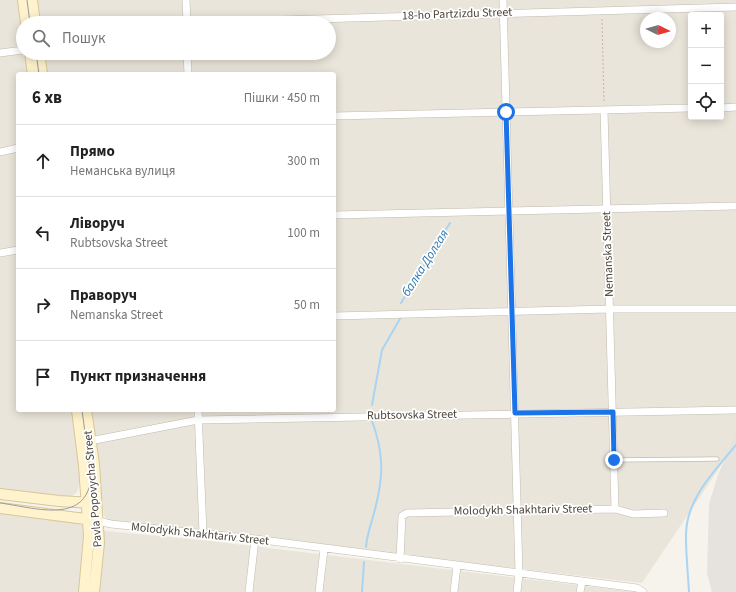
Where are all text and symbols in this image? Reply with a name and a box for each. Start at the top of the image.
street label: 18-ho Partzizdu Street [402,4,512,24]
north arrow [640,12,676,48]
map controls [688,12,724,120]
button: + [688,12,724,48]
search box [16,16,336,60]
icon: search [30,27,52,49]
text: Пошук [62,28,105,49]
button: − [688,48,724,84]
button: locate [688,84,724,120]
text: 6 хв [32,86,62,110]
text: Пішки · 450 m [244,89,320,107]
route start [497,103,515,121]
text: Прямо [70,141,115,162]
icon: ahead [32,150,54,172]
text: 300 m [287,152,320,170]
text: Неманська вулиця [70,162,176,180]
street label: Nemanska Street [598,211,618,297]
text: Ліворуч [70,213,125,234]
icon: left [32,222,54,244]
text: 100 m [287,224,320,242]
water label: балка Долгая [397,226,453,300]
text: Rubtsovska Street [70,234,168,252]
text: Праворуч [70,285,137,306]
icon: right [32,294,54,316]
text: 50 m [294,296,320,314]
text: Nemanska Street [70,306,163,324]
icon: arrive [32,366,54,388]
text: Пункт призначення [70,366,206,387]
street label: Rubtsovska Street [367,406,457,424]
street label: Pavla Popovycha Street [79,430,107,548]
route end [605,451,623,469]
street label: Molodykh Shakhtariv Street [454,500,592,520]
street label: Molodykh Shakhtariv Street [130,518,270,550]

